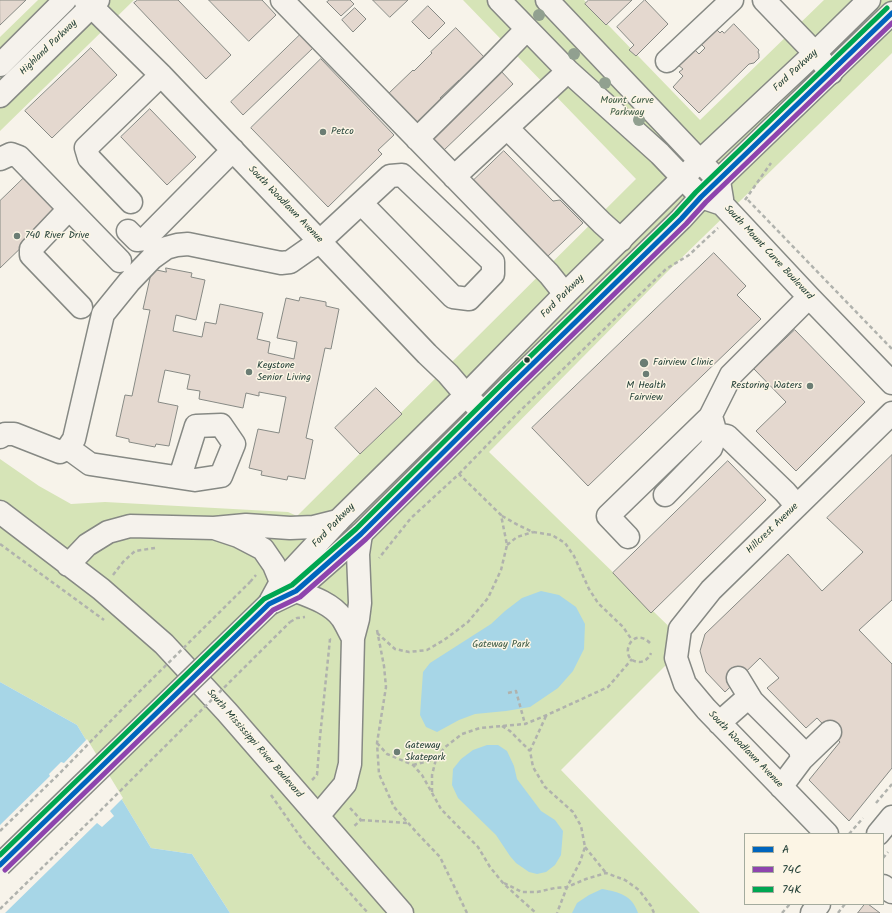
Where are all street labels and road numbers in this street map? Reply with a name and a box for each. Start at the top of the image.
street label: Highland Parkway [18,18,80,78]
street label: Ford Parkway [771,47,821,95]
street label: South Woodlawn Avenue [245,164,325,246]
street label: South Mount Curve Boulevard [721,203,815,303]
street label: Ford Parkway [539,273,587,321]
street label: Hillcrest Avenue [744,501,802,557]
street label: Ford Parkway [310,502,358,550]
street label: South Mississippi River Boulevard [204,687,304,801]
street label: South Woodlawn Avenue [705,709,785,791]

